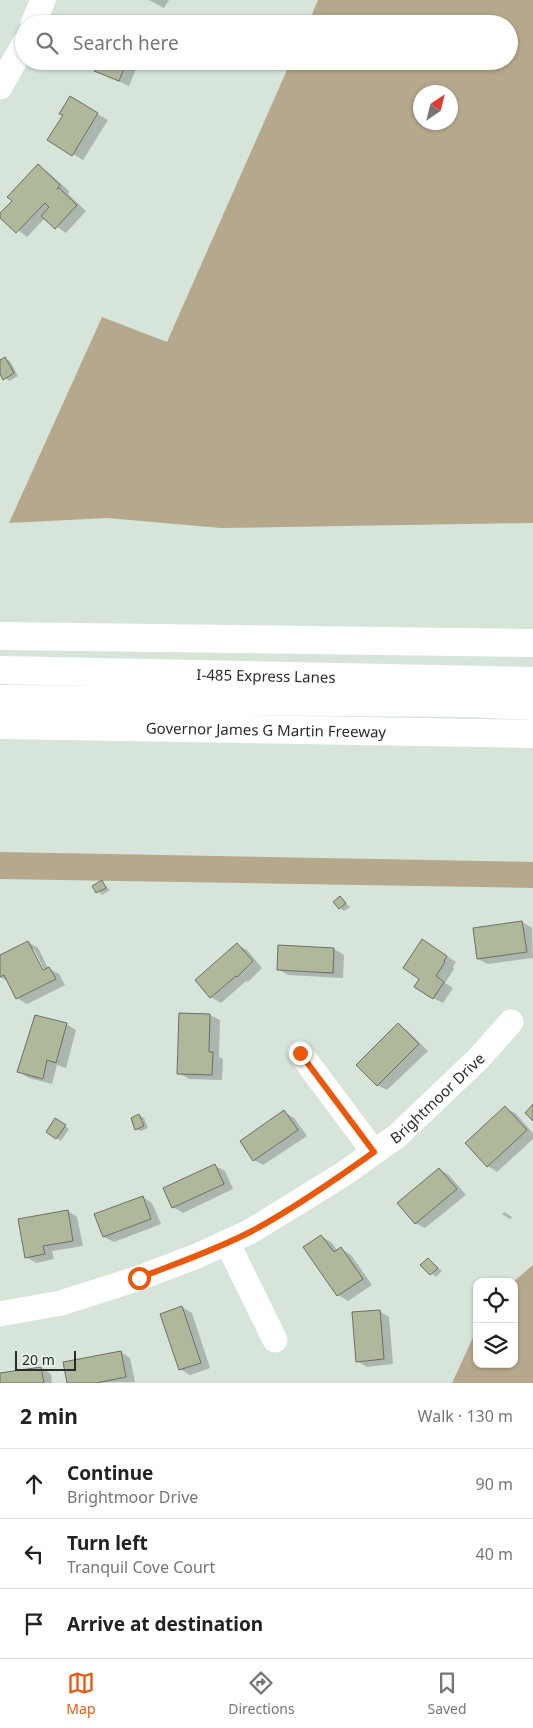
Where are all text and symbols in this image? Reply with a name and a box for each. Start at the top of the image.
search box [15,15,518,70]
icon: search [33,29,61,57]
text: Search here [73,30,179,56]
north arrow [413,85,458,130]
street label: I-485 Express Lanes [196,664,336,687]
street label: Governor James G Martin Freeway [146,717,387,742]
route end [289,1042,312,1065]
street label: Brightmoor Drive [386,1048,489,1148]
route start [128,1267,151,1290]
map controls [473,1278,518,1368]
button: locate [473,1278,518,1323]
button: layers [473,1323,518,1368]
scale bar [15,1348,76,1371]
text: 20 m [22,1350,55,1369]
text: 2 min [20,1402,78,1430]
text: Walk · 130 m [418,1405,513,1427]
text: Continue [67,1460,153,1486]
icon: ahead [20,1470,48,1498]
text: 90 m [476,1473,513,1495]
text: Brightmoor Drive [67,1486,198,1508]
text: Turn left [67,1530,148,1556]
icon: left [20,1540,48,1568]
text: 40 m [476,1543,513,1565]
text: Tranquil Cove Court [67,1556,215,1578]
icon: arrive [20,1610,48,1638]
text: Arrive at destination [67,1611,263,1637]
tab: Map [66,1669,96,1718]
tab: Directions [228,1669,295,1718]
tab: Saved [427,1669,467,1718]

